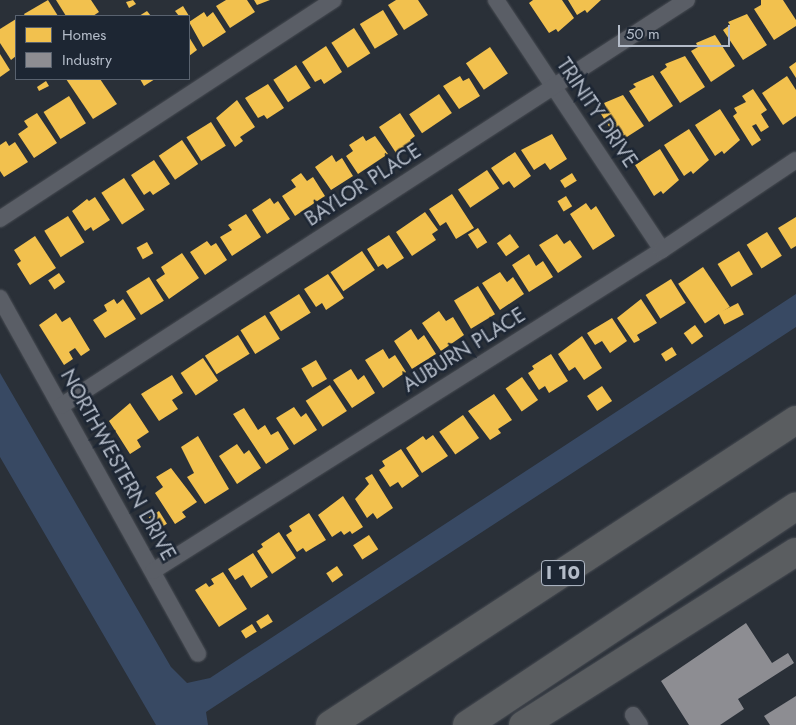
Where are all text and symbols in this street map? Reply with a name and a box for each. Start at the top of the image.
legend [15,15,190,80]
scale bar [621,15,734,47]
text: 50 m [626,23,660,45]
text: Homes [62,24,106,46]
text: Industry [62,49,112,71]
street label: TRINITY DRIVE [552,54,642,172]
street label: BAYLOR PLACE [301,139,425,231]
street label: AUBURN PLACE [398,303,530,397]
street label: NORTHWESTERN DRIVE [55,365,181,565]
road number: I 10 [540,556,586,590]

